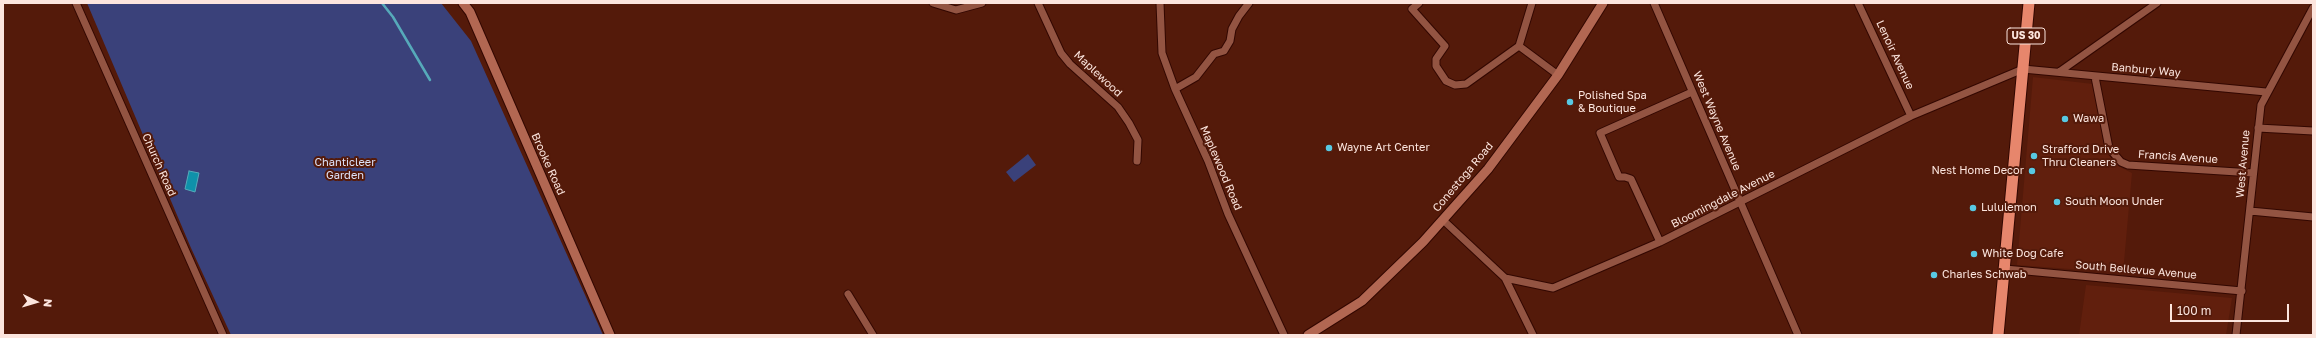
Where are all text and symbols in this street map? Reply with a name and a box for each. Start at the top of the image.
street label: Lenoir Avenue [1873,18,1917,92]
road number: US 30 [2007,28,2045,44]
street label: Maplewood [1071,48,1125,100]
street label: Banbury Way [2111,60,2181,80]
street label: West Wayne Avenue [1690,69,1744,173]
place label: Polished Spa & Boutique [1578,89,1647,115]
marker: Polished Spa & Boutique [1565,97,1575,107]
place label: Wawa [2073,112,2104,126]
marker: Wawa [2060,114,2070,124]
street label: Maplewood Road [1197,124,1245,212]
street label: West Avenue [2233,129,2253,199]
street label: Church Road [139,131,179,199]
street label: Brooke Road [528,131,568,197]
street label: Conestoga Road [1430,140,1496,214]
place label: Wayne Art Center [1337,141,1430,155]
marker: Wayne Art Center [1324,143,1334,153]
place label: Strafford Drive Thru Cleaners [2042,143,2119,169]
street label: Francis Avenue [2138,148,2218,166]
marker: Strafford Drive Thru Cleaners [2029,151,2039,161]
park label: Chanticleer Garden [315,156,375,182]
place label: Nest Home Decor [1931,164,2024,178]
marker: Nest Home Decor [2027,166,2037,176]
street label: Bloomingdale Avenue [1669,167,1777,231]
place label: South Moon Under [2065,195,2164,209]
marker: South Moon Under [2052,197,2062,207]
place label: Lululemon [1981,201,2037,215]
marker: Lululemon [1968,203,1978,213]
place label: White Dog Cafe [1982,247,2064,261]
marker: White Dog Cafe [1969,249,1979,259]
street label: South Bellevue Avenue [2075,258,2197,282]
place label: Charles Schwab [1942,268,2026,282]
marker: Charles Schwab [1929,270,1939,280]
north arrow [16,282,56,322]
scale bar [2172,296,2291,322]
text: N [42,298,55,308]
text: 100 m [2177,303,2211,318]

